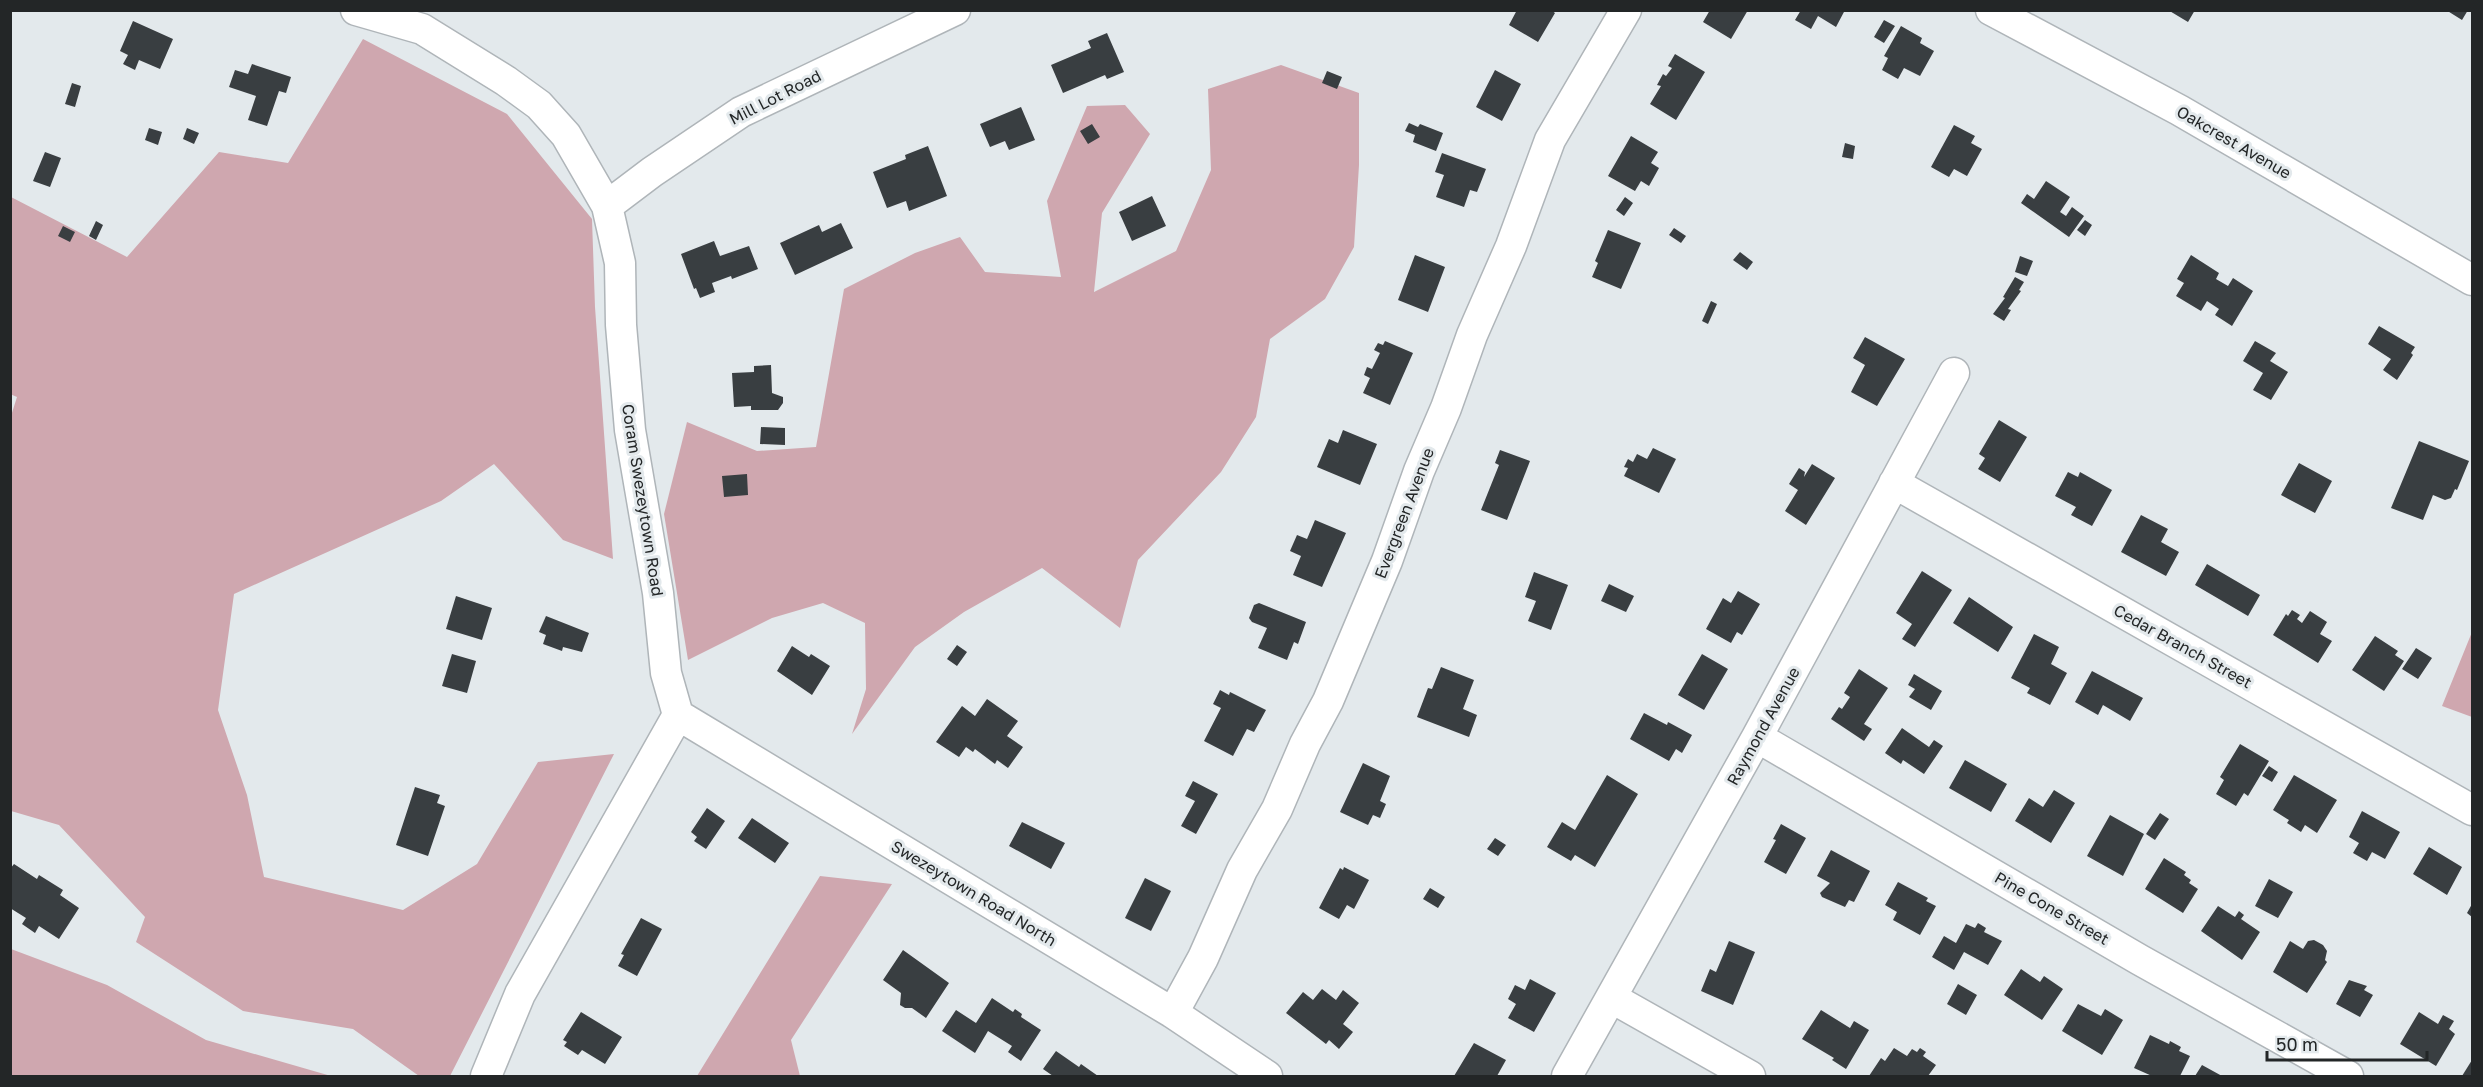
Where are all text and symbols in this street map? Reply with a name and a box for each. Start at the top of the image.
street label: Mill Lot Road [726,65,824,129]
street label: Oakcrest Avenue [2173,101,2295,183]
street label: Coram Swezeytown Road [618,402,668,598]
street label: Evergreen Avenue [1370,445,1438,581]
street label: Cedar Branch Street [2110,600,2256,692]
street label: Raymond Avenue [1722,663,1804,789]
street label: Swezeytown Road North [888,836,1060,950]
street label: Pine Cone Street [1991,867,2113,949]
scale bar [2267,1024,2428,1062]
text: 50 m [2276,1033,2318,1055]

